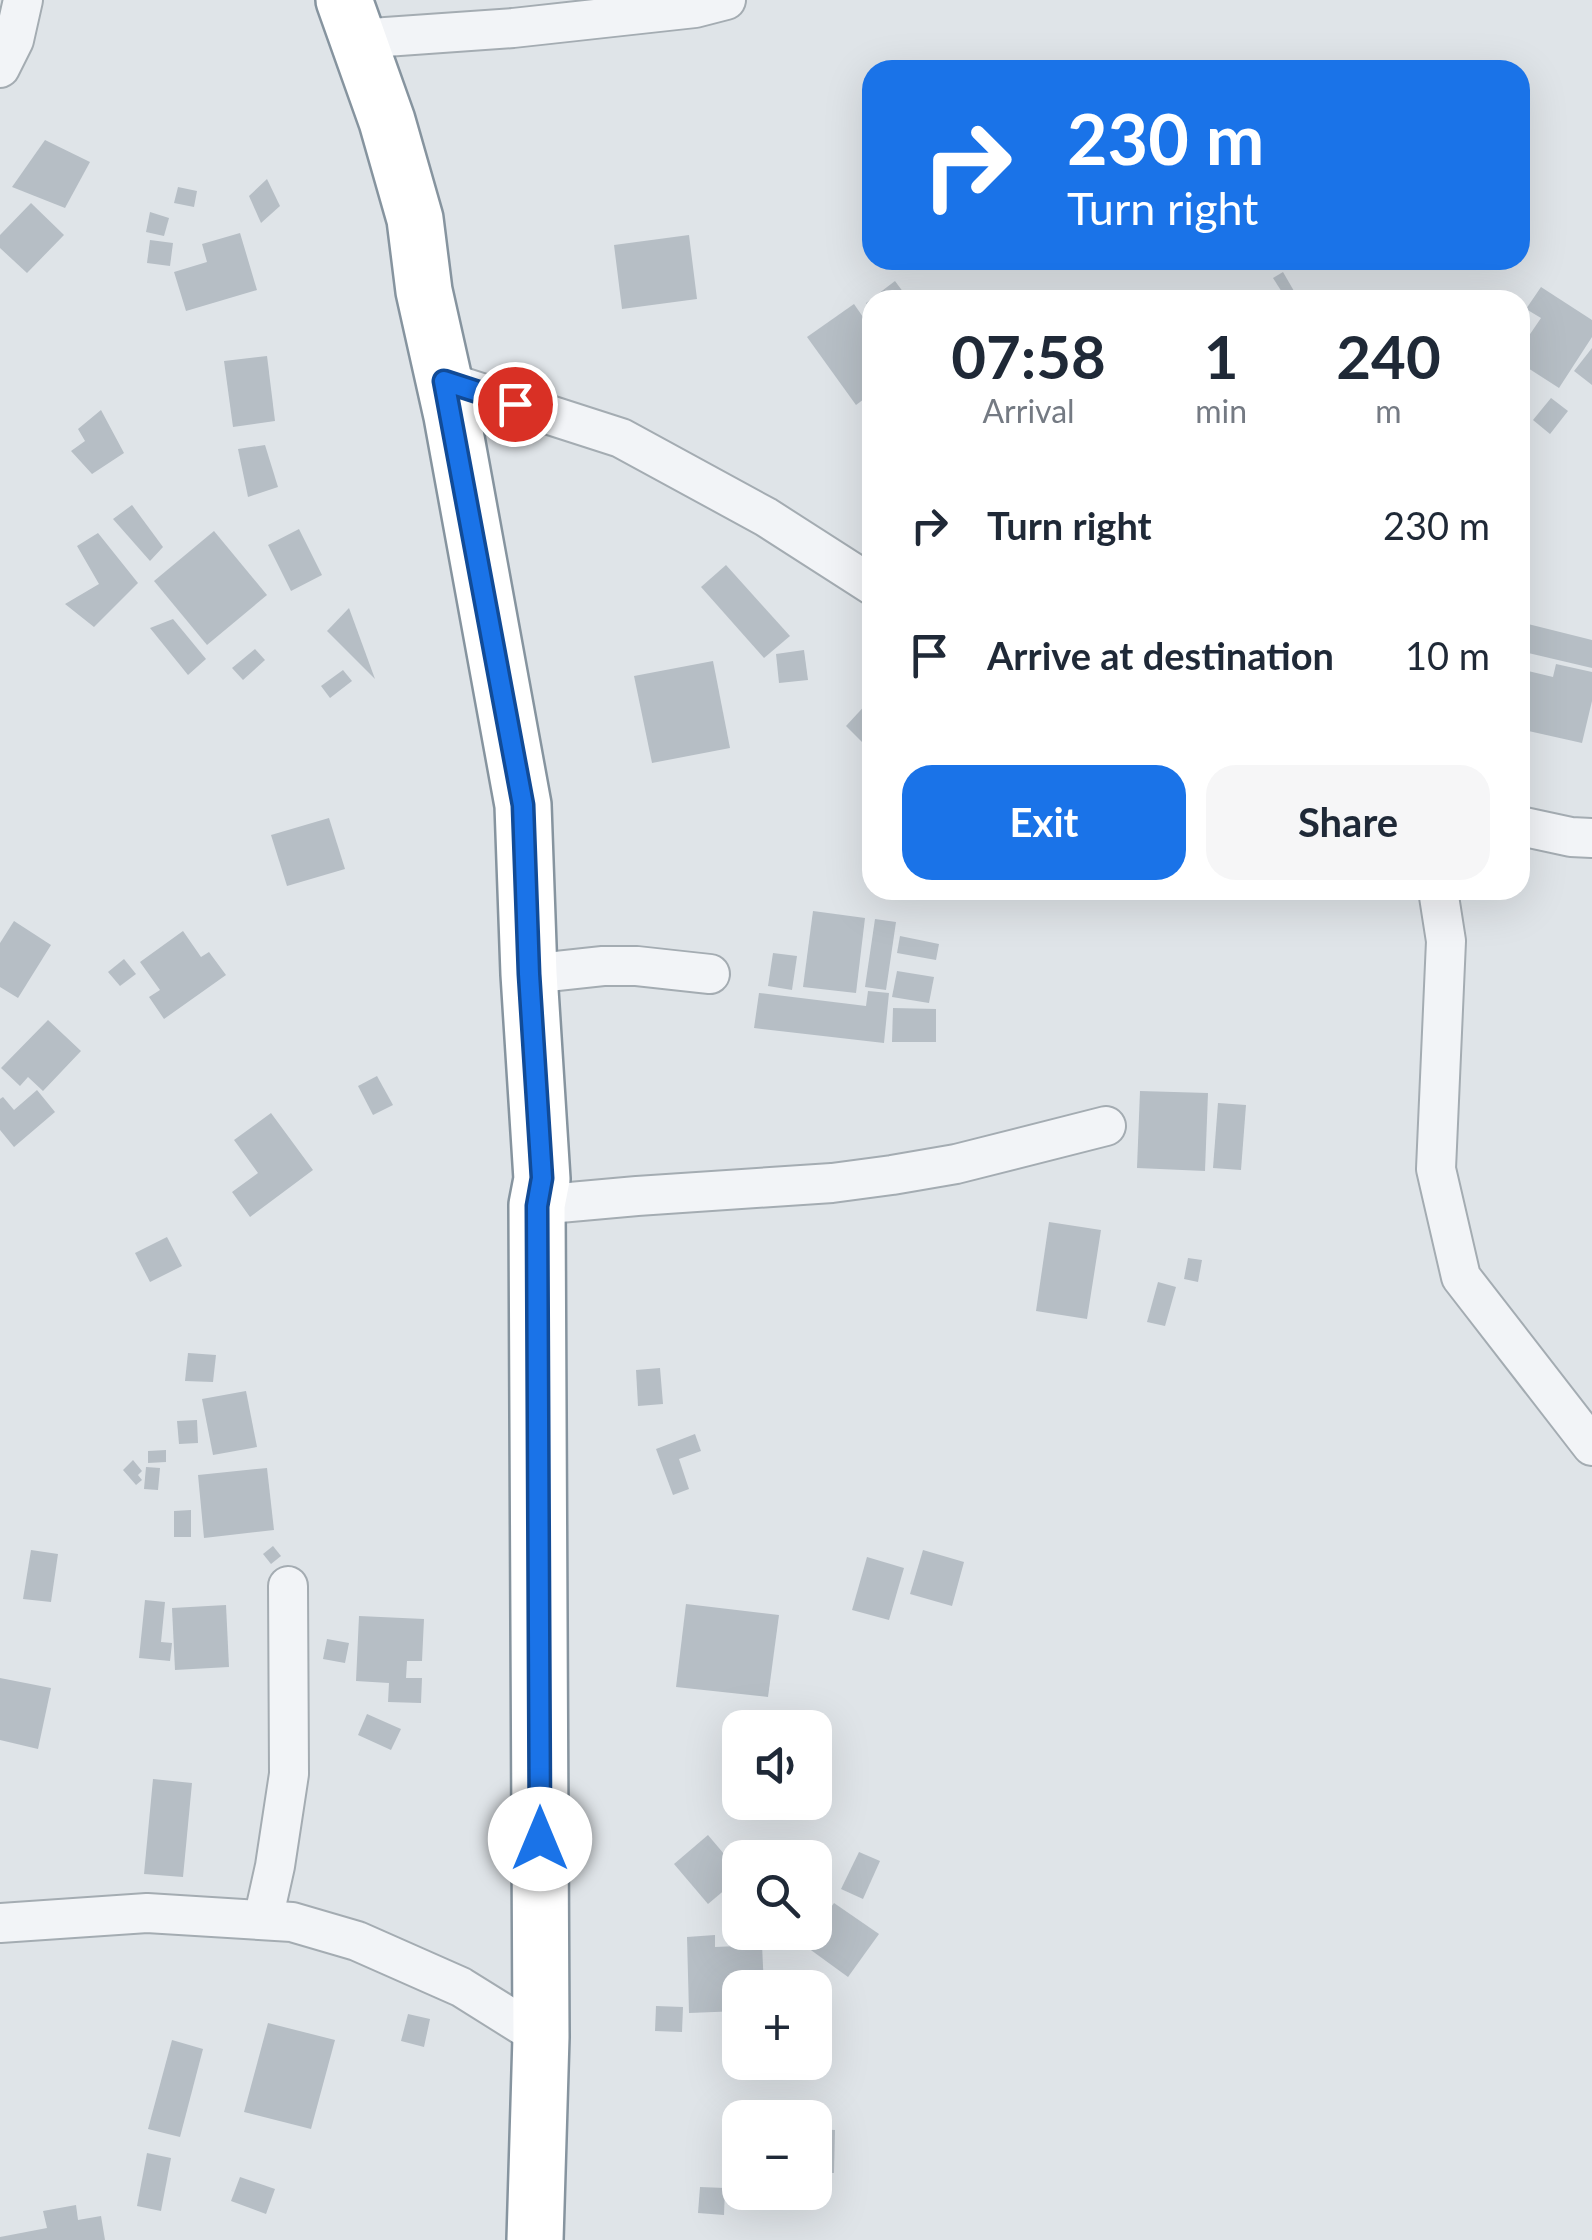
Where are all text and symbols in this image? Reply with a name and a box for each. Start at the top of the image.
text: 230 m [1067,96,1264,180]
icon: right [902,100,1032,230]
text: Turn right [1067,181,1258,235]
text: 07:58 [951,320,1106,392]
text: 1 [1204,320,1239,392]
text: 240 [1336,320,1441,392]
pin [473,362,558,447]
icon: arrive [488,377,543,432]
text: Arrival [982,391,1075,430]
text: min [1195,391,1247,430]
text: m [1375,391,1402,430]
icon: right [902,498,957,553]
text: Turn right [987,502,1152,548]
text: 230 m [1383,502,1490,548]
icon: arrive [902,628,957,683]
text: Arrive at destination [987,632,1334,678]
text: 10 m [1405,632,1490,678]
button: Exit [902,765,1186,880]
button: Share [1206,765,1490,880]
map controls [722,1710,832,2210]
button: sound [722,1710,832,1820]
position arrow [488,1787,592,1891]
button: search [722,1840,832,1950]
button: + [722,1970,832,2080]
button: − [722,2100,832,2210]

